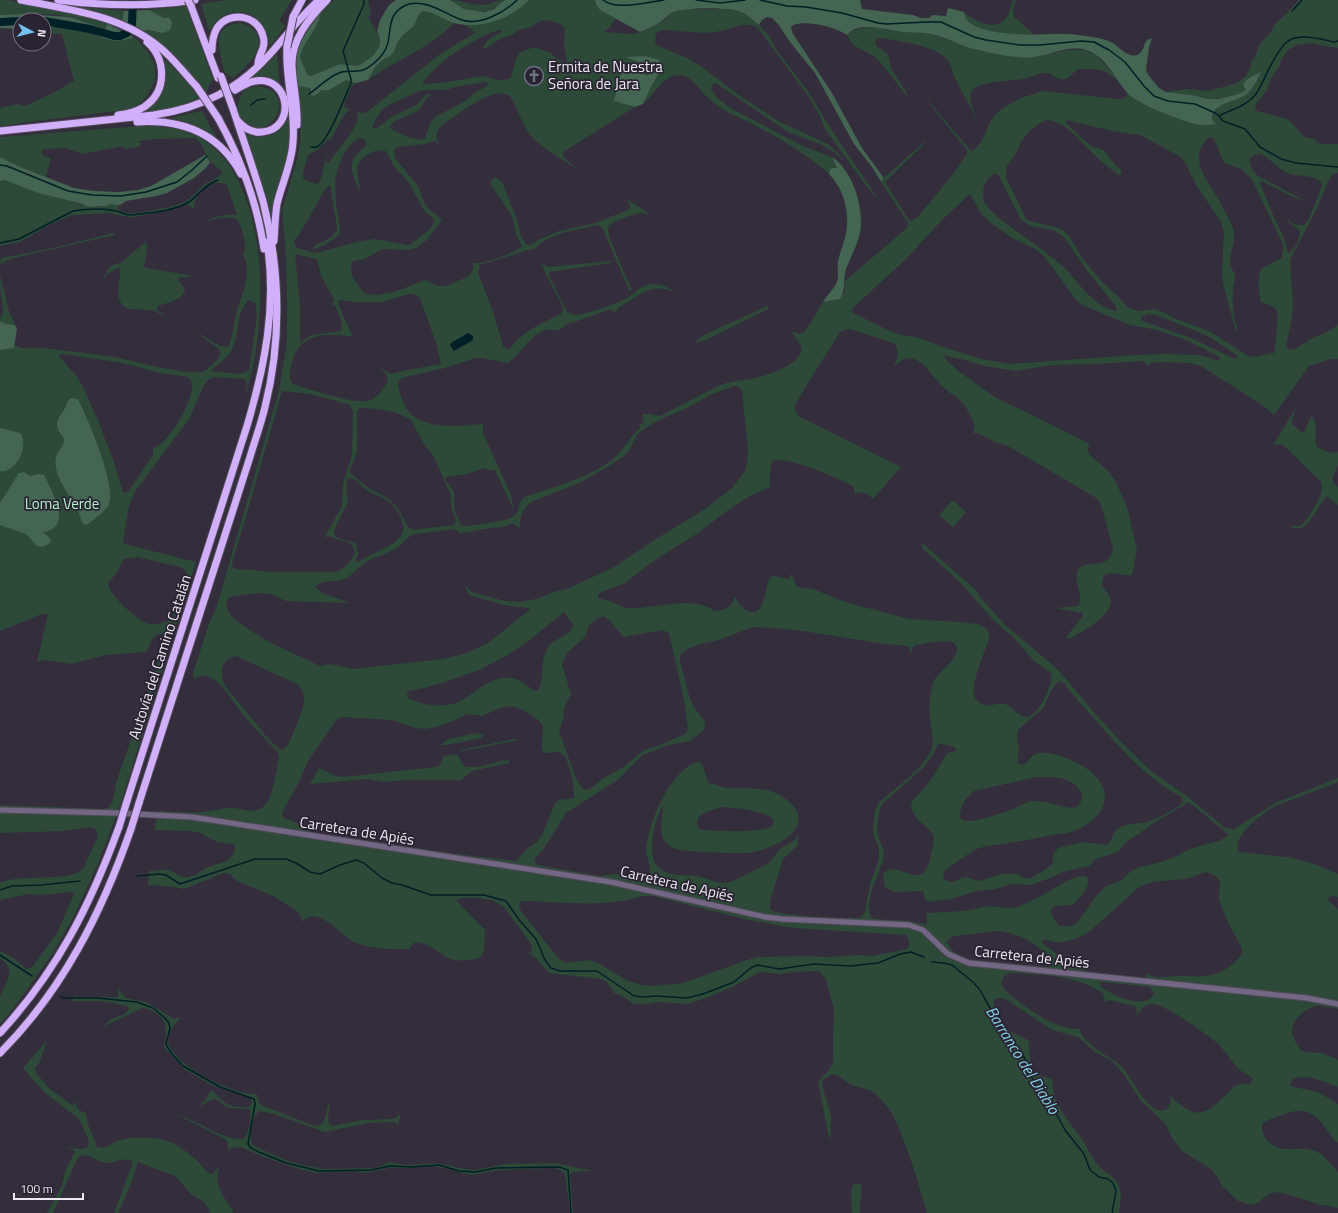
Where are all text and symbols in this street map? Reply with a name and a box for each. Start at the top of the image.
north arrow [12,12,52,52]
text: N [34,28,50,38]
place label: Ermita de Nuestra Señora de Jara [548,55,663,95]
church icon: Ermita de Nuestra Señora de Jara [523,65,545,87]
park label: Loma Verde [25,492,99,515]
street label: Autovía del Camino Catalán [122,572,197,742]
street label: Carretera de Apiés [298,810,416,851]
street label: Carretera de Apiés [618,859,736,908]
street label: Carretera de Apiés [973,939,1091,974]
water label: Barranco del Diablo [980,1001,1066,1120]
scale bar [14,1175,83,1201]
text: 100 m [20,1179,53,1198]

